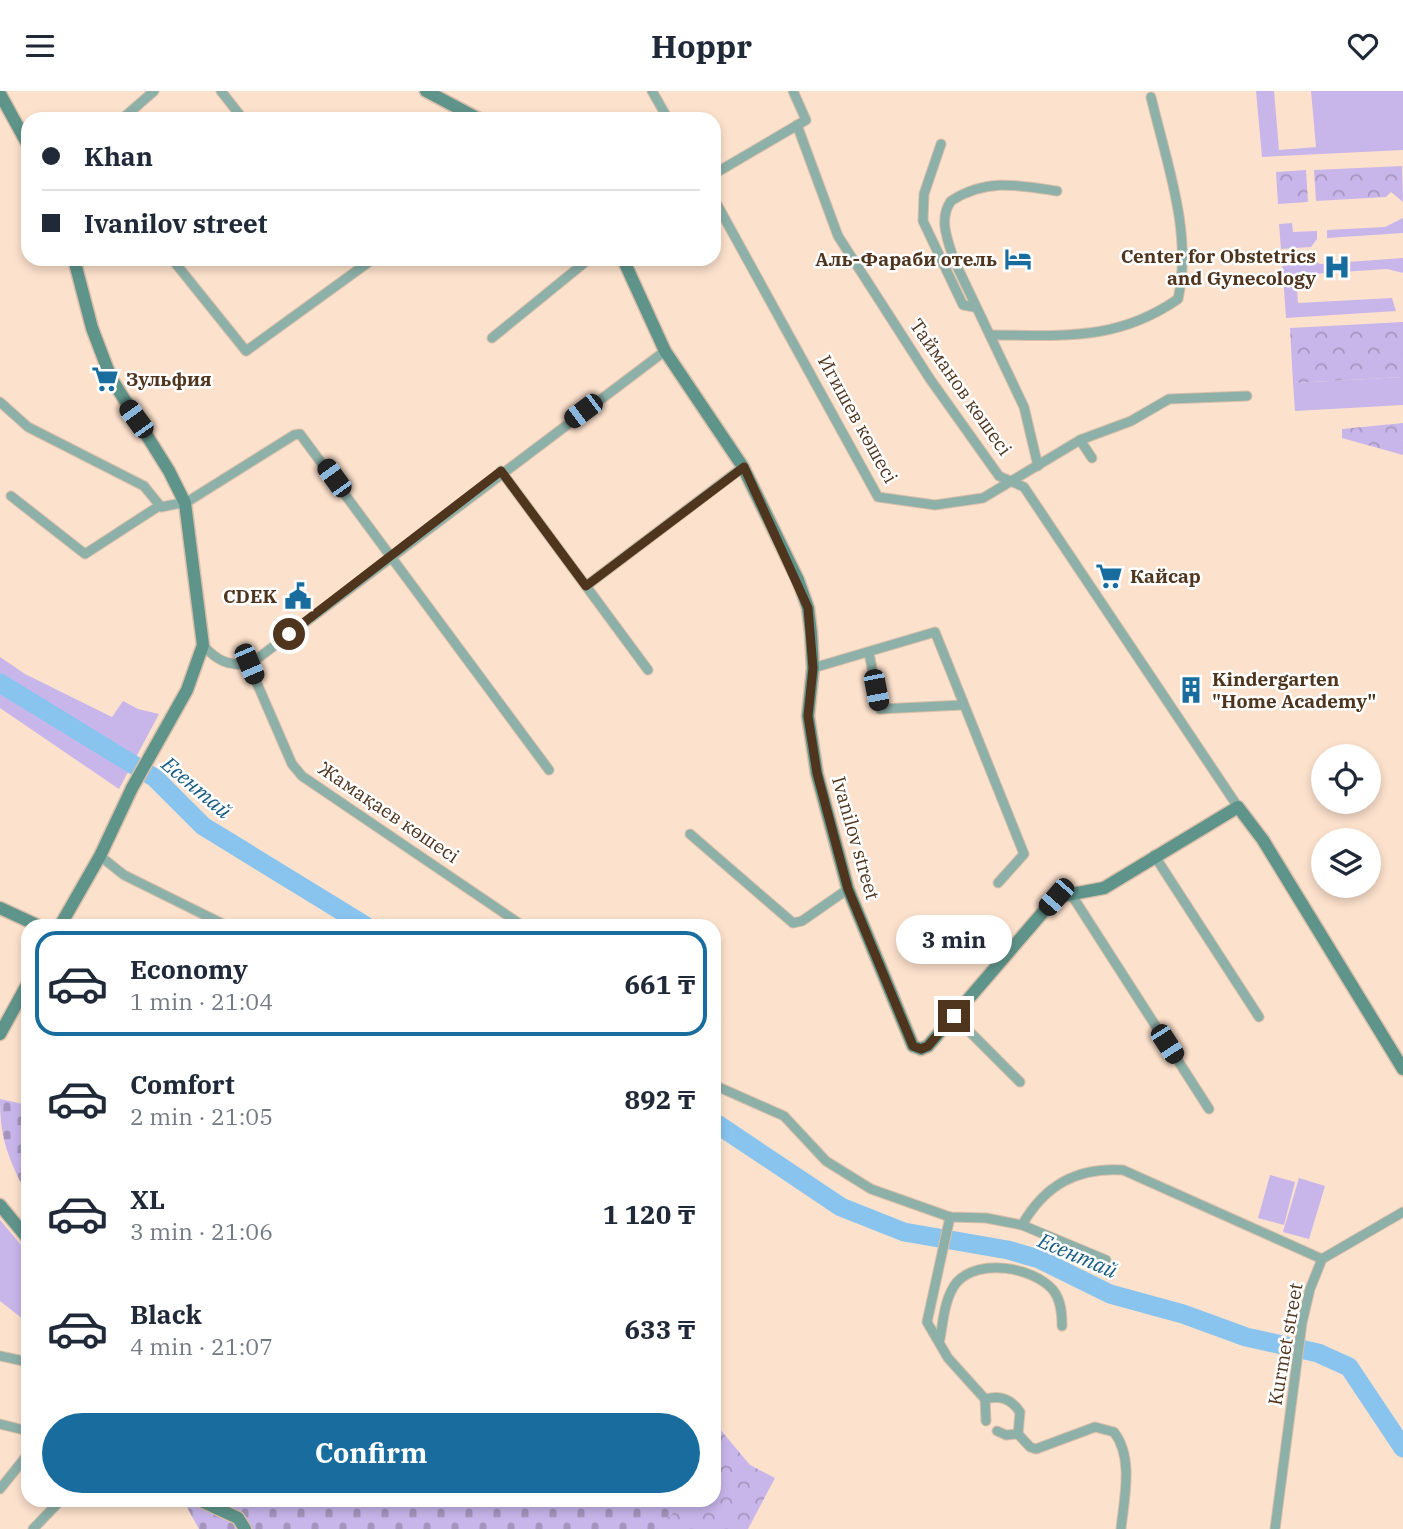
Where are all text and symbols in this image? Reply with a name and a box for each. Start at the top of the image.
text: Hoppr [651,25,752,67]
icon: menu [21,27,59,65]
icon: heart [1344,27,1382,65]
text: Khan [84,139,153,173]
text: Ivanilov street [84,206,268,240]
hotel icon: Аль-Фараби отель [1003,244,1033,274]
place label: Center for Obstetrics and Gynecology [1121,244,1316,290]
place label: Аль-Фараби отель [815,247,997,271]
hospital icon: Center for Obstetrics and Gynecology [1322,252,1352,282]
street label: Тайманов көшесі [905,314,1017,460]
street label: Игишев көшесі [813,351,903,487]
supermarket icon: Зульфия [90,364,120,394]
place label: Зульфия [126,367,212,391]
car [560,390,607,432]
car [116,396,157,442]
car [314,455,355,501]
supermarket icon: Кайсар [1094,561,1124,591]
place label: Кайсар [1130,564,1201,588]
public building icon: CDEK [283,581,313,611]
place label: CDEK [223,584,277,608]
route start [273,618,305,650]
car [232,641,267,687]
car [862,667,891,713]
place label: Kindergarten "Home Academy" [1212,667,1376,713]
building icon: Kindergarten "Home Academy" [1176,675,1206,705]
map controls [1311,744,1381,898]
button: locate [1311,744,1381,814]
water label: Есентай [155,749,238,825]
street label: Жамақаев көшесі [314,756,464,868]
street label: Ivanilov street [827,774,885,903]
button: layers [1311,828,1381,898]
car [1035,874,1078,920]
callout: 3 min [896,915,1012,963]
text: 3 min [922,924,986,954]
icon: car [46,952,109,1015]
text: Economy [130,952,248,986]
text: 661 ₸ [624,967,696,1001]
text: 1 min · 21:04 [130,986,273,1016]
route end [938,1000,970,1032]
car [1147,1021,1188,1067]
icon: car [46,1067,109,1130]
text: Comfort [130,1067,235,1101]
text: 892 ₸ [624,1082,696,1116]
text: 2 min · 21:05 [130,1101,273,1131]
icon: car [46,1182,109,1245]
text: XL [130,1182,165,1216]
text: 1 120 ₸ [603,1197,696,1231]
text: 3 min · 21:06 [130,1216,273,1246]
water label: Есентай [1033,1225,1122,1284]
street label: Kurmet street [1262,1281,1308,1407]
icon: car [46,1297,109,1360]
text: Black [130,1297,202,1331]
text: 633 ₸ [624,1312,696,1346]
text: 4 min · 21:07 [130,1331,273,1361]
button: Confirm [42,1413,700,1493]

